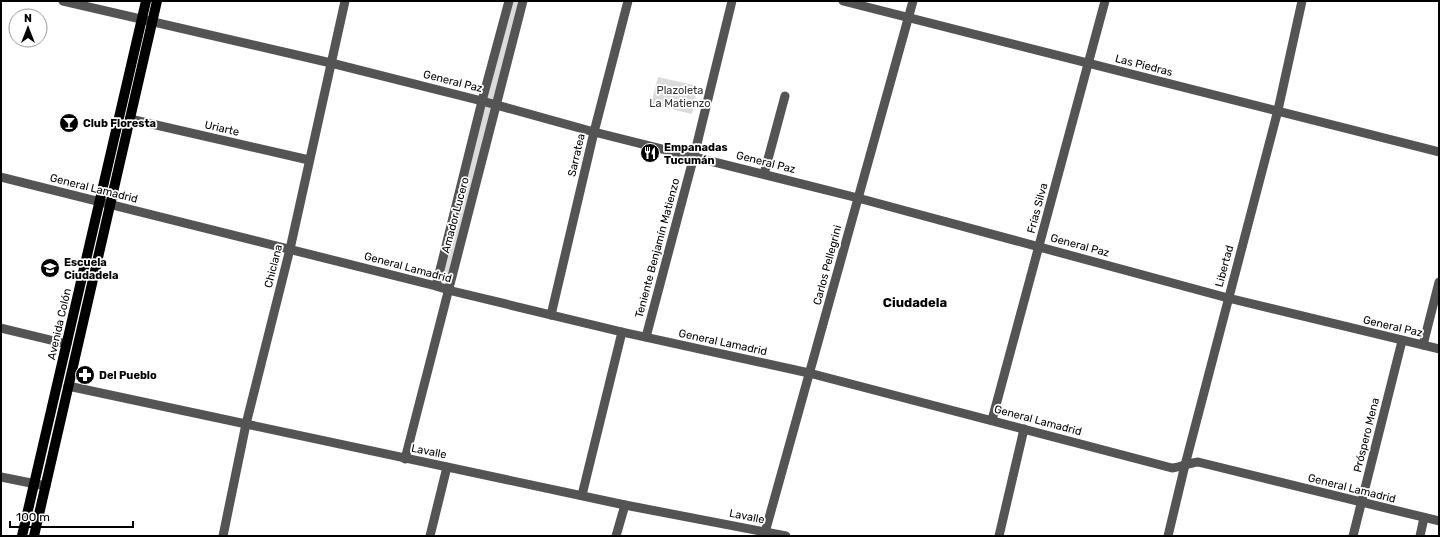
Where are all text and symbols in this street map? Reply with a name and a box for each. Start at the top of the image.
north arrow [8,8,48,48]
text: N [24,12,32,25]
street label: Las Piedras [1114,52,1174,79]
street label: General Paz [422,68,484,95]
park label: Plazoleta La Matienzo [649,84,711,110]
bar icon: Club Floresta [58,112,80,134]
place label: Club Floresta [83,117,156,130]
street label: Uriarte [203,118,241,139]
street label: Sarratea [565,132,588,178]
place label: Empanadas Tucumán [664,141,728,167]
restaurant icon: Empanadas Tucumán [639,142,661,164]
street label: General Paz [735,149,797,176]
street label: General Lamadrid [49,171,139,206]
street label: Amador Lucero [439,176,472,254]
street label: Teniente Benjamín Matienzo [633,177,682,319]
street label: Frías Silva [1025,182,1050,235]
street label: Carlos Pellegrini [811,224,844,307]
street label: General Paz [1049,231,1111,260]
street label: Chiclana [262,243,285,289]
street label: Libertad [1213,244,1236,288]
street label: General Lamadrid [363,250,453,285]
place label: Escuela Ciudadela [64,256,118,282]
school or university icon: Escuela Ciudadela [39,257,61,279]
street label: Avenida Colón [45,287,74,361]
district label: Ciudadela [883,295,947,310]
street label: General Paz [1362,313,1424,340]
street label: General Lamadrid [677,327,768,358]
pharmacy icon: Del Pueblo [74,364,96,386]
place label: Del Pueblo [99,369,157,382]
street label: Próspero Mena [1351,396,1382,474]
street label: General Lamadrid [993,403,1083,438]
street label: Lavalle [410,442,448,461]
street label: General Lamadrid [1307,471,1397,506]
scale bar [10,503,133,529]
street label: Lavalle [728,507,766,526]
text: 100 m [16,510,50,524]

